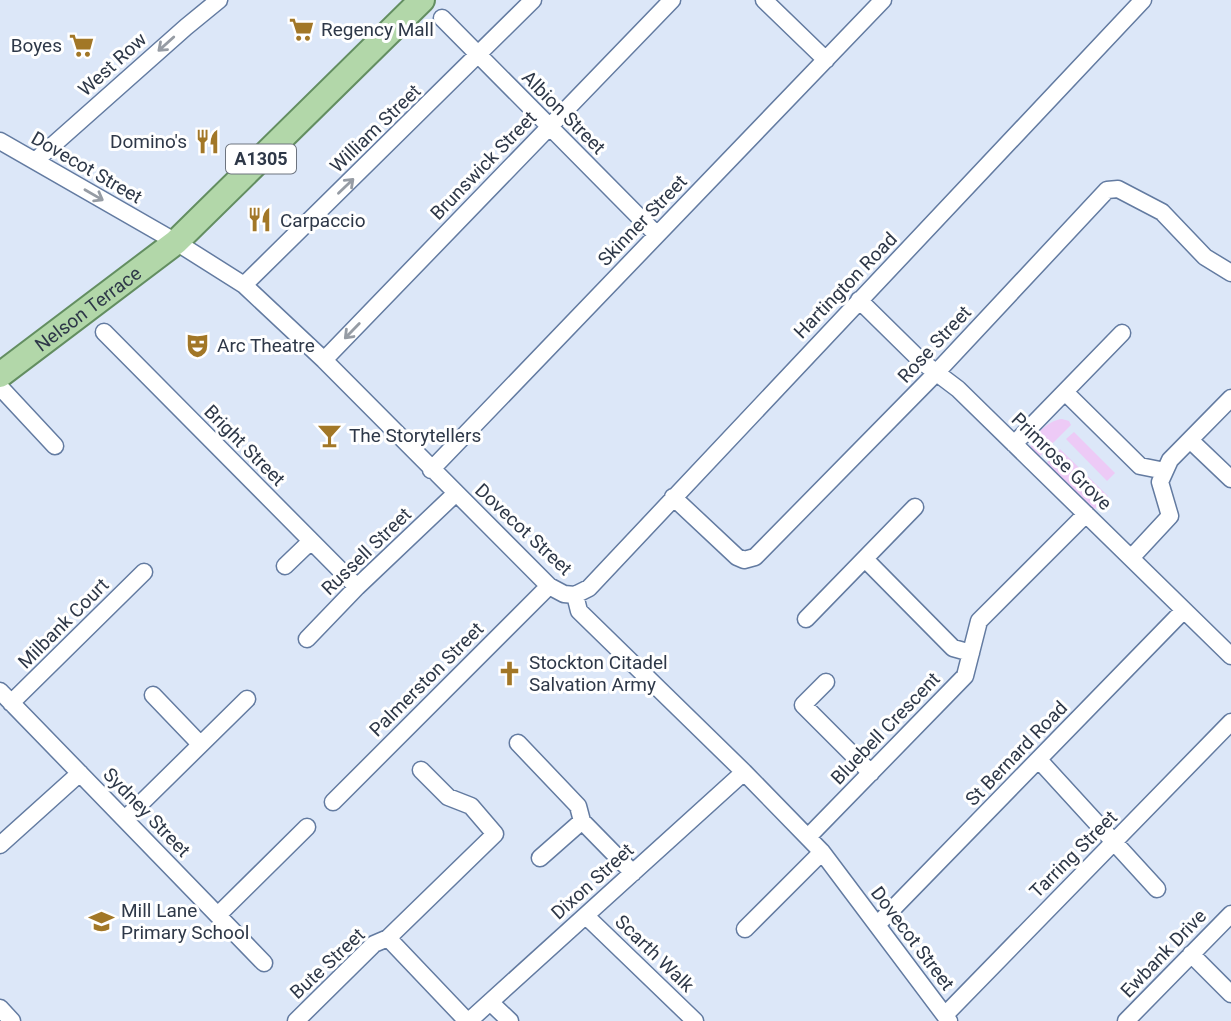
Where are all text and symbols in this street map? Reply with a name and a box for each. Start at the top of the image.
supermarket icon: Regency Mall [287,15,315,43]
place label: Regency Mall [321,18,434,41]
street label: West Row [73,28,151,101]
supermarket icon: Boyes [68,31,96,59]
place label: Boyes [11,34,62,57]
one-way arrow [158,36,176,52]
street label: Albion Street [517,66,610,159]
street label: William Street [325,79,425,177]
street label: Brunswick Street [426,106,541,225]
street label: Dovecot Street [27,126,146,208]
restaurant icon: Domino's [193,127,221,155]
place label: Domino's [110,130,187,153]
road number: A1305 [226,144,296,174]
street label: Skinner Street [593,170,692,271]
one-way arrow [337,177,354,194]
one-way arrow [83,189,103,203]
restaurant icon: Carpaccio [246,206,274,234]
place label: Carpaccio [280,209,366,232]
street label: Hartington Road [789,228,902,343]
street label: Nelson Terrace [30,262,146,357]
street label: Rose Street [893,301,976,388]
one-way arrow [344,322,361,339]
theatre icon: Arc Theatre [183,331,211,359]
place label: Arc Theatre [217,334,315,357]
street label: Bright Street [199,400,290,491]
street label: Primrose Grove [1007,408,1117,515]
bar icon: The Storytellers [315,421,343,449]
place label: The Storytellers [349,424,481,447]
street label: Dovecot Street [470,479,577,580]
street label: Russell Street [317,503,416,600]
street label: Milbank Court [13,573,113,673]
street label: Palmerston Street [364,617,488,741]
place label: Stockton Citadel Salvation Army [529,651,668,696]
church icon: Stockton Citadel Salvation Army [495,659,523,687]
street label: Bluebell Crescent [826,668,945,789]
street label: St Bernard Road [961,696,1072,810]
street label: Sydney Street [98,763,195,862]
street label: Tarring Street [1025,806,1122,903]
street label: Dixon Street [547,839,638,924]
street label: Dovecot Street [866,882,959,995]
place label: Mill Lane Primary School [121,899,249,944]
street label: Ewbank Drive [1116,905,1211,1002]
school or university icon: Mill Lane Primary School [87,907,115,935]
street label: Scarth Walk [610,910,699,997]
street label: Bute Street [285,923,369,1004]

